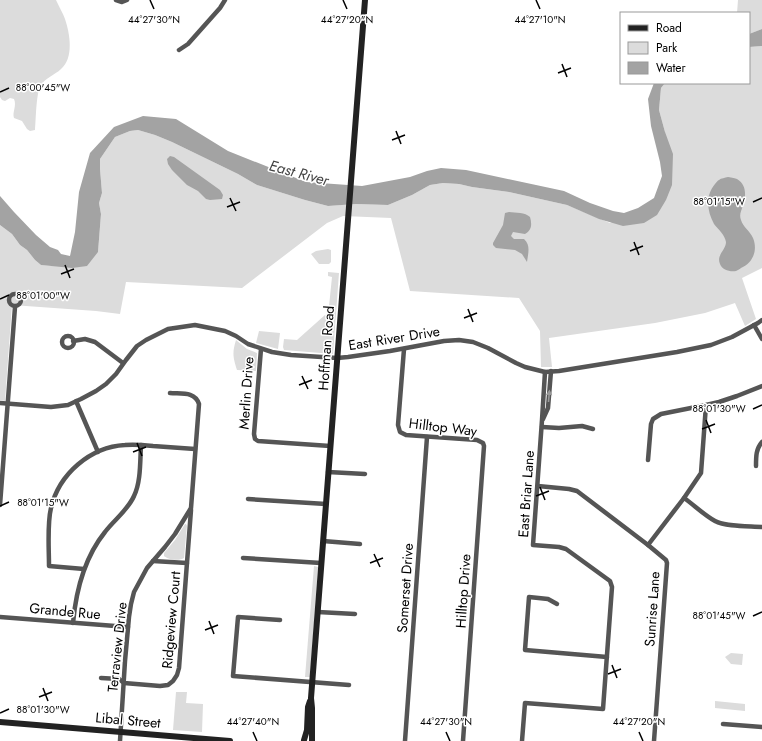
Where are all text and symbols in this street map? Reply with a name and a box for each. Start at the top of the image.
text: 44°27'30"N [128,12,180,27]
text: 44°27'20"N [321,12,373,27]
text: 44°27'10"N [514,12,566,27]
legend [620,12,750,84]
text: Road [656,19,682,37]
text: Park [656,39,678,57]
text: Water [656,59,687,77]
text: 88°00'45"W [16,80,70,95]
water label: East River [267,155,332,192]
text: 88°01'15"W [693,194,745,209]
text: 88°01'00"W [16,288,70,303]
street label: Hoffman Road [313,305,339,391]
street label: East River Drive [347,321,441,355]
street label: Merlin Drive [233,356,259,430]
one-way arrow [546,390,553,402]
text: 88°01'30"W [692,401,746,416]
street label: Hilltop Way [408,413,479,441]
street label: East Briar Lane [513,450,539,538]
text: 88°01'15"W [17,495,69,510]
street label: Somerset Drive [392,543,418,633]
street label: Hilltop Drive [450,553,476,629]
street label: Ridgeview Court [157,570,185,670]
street label: Sunrise Lane [639,571,665,647]
street label: Grande Rue [28,598,102,624]
street label: Terraview Drive [102,601,132,693]
text: 88°01'45"W [692,608,746,623]
text: 88°01'30"W [16,702,70,717]
street label: Libal Street [95,707,162,733]
text: 44°27'40"N [227,714,279,729]
text: 44°27'30"N [420,714,472,729]
text: 44°27'20"N [613,714,665,729]

